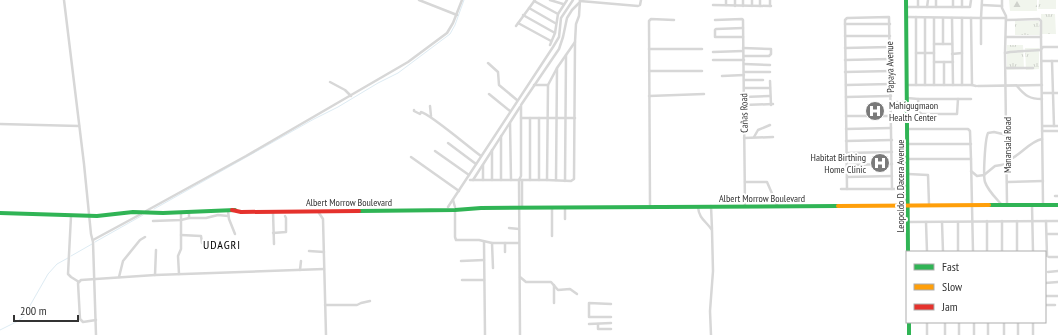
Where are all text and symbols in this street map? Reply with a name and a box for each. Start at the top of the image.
street label: Papaya Avenue [883,41,897,93]
street label: Cañas Road [737,93,751,133]
place label: Mahigugmaon Health Center [889,99,938,124]
hospital icon: Mahigugmaon Health Center [864,100,886,122]
street label: Manansala Road [1001,117,1014,173]
street label: Leopoldo D. Dacera Avenue [894,140,907,232]
place label: Habitat Birthing Home Clinic [811,151,866,176]
hospital icon: Habitat Birthing Home Clinic [869,152,891,174]
street label: Albert Morrow Boulevard [719,192,805,205]
street label: Albert Morrow Boulevard [306,196,392,209]
district label: UDAGRI [203,237,241,252]
legend [906,251,1046,323]
text: Fast [942,259,960,274]
text: Slow [942,279,963,294]
scale bar [14,297,78,323]
text: Jam [941,299,958,314]
text: 200 m [20,303,47,318]

